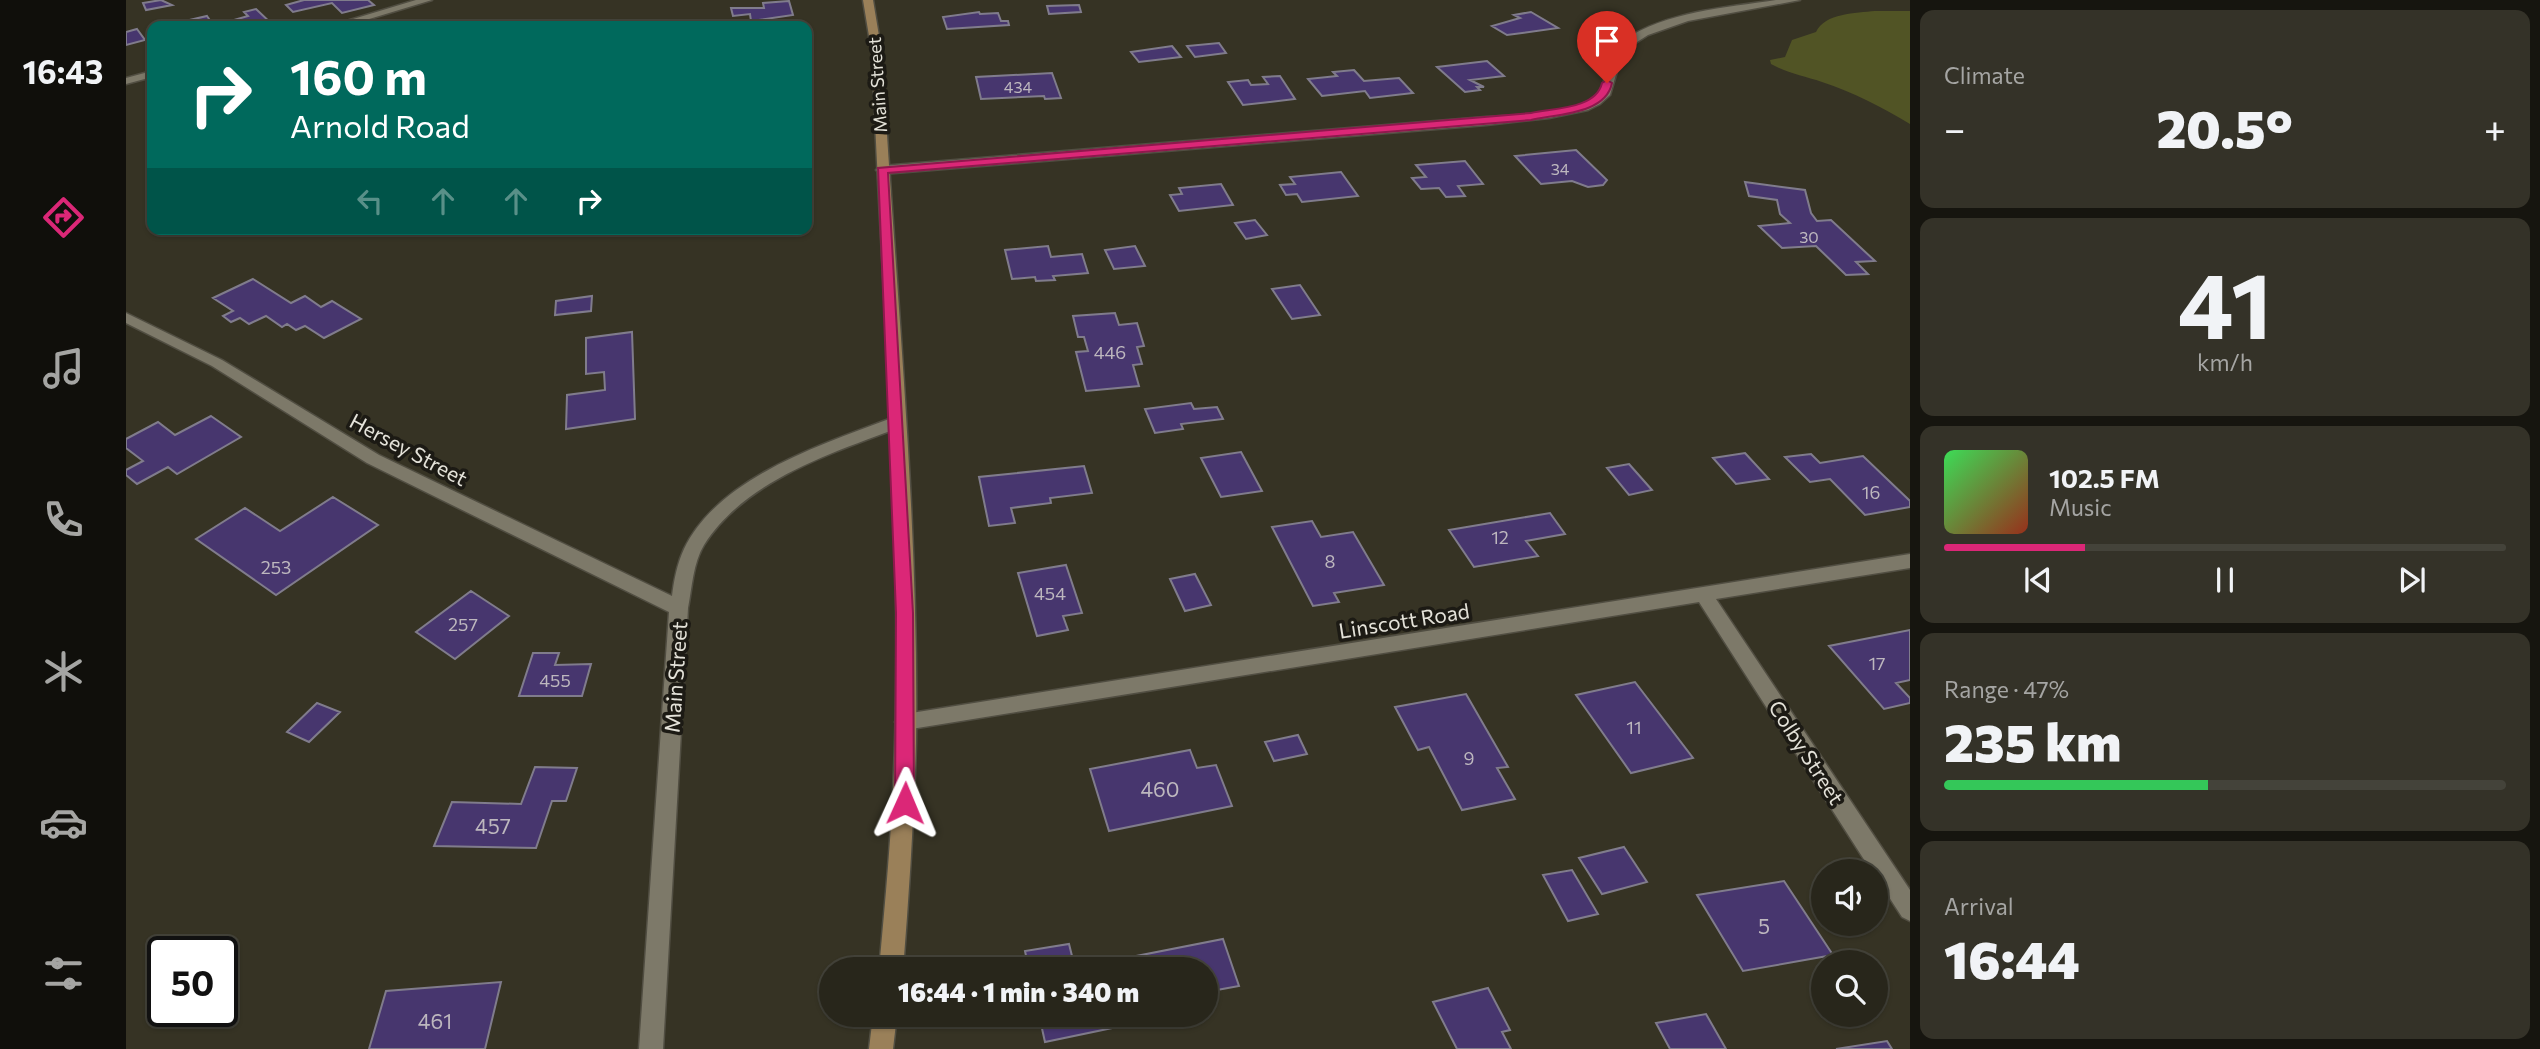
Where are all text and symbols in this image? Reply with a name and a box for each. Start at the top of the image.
pin [1577,11,1637,83]
icon: arrive [1588,22,1626,60]
street label: Main Street [863,36,891,134]
text: 160 m [290,45,427,105]
icon: right [175,49,266,140]
text: 16:43 [23,51,103,91]
text: Climate [1944,61,2025,89]
house number: 434 [1004,77,1033,96]
text: 20.5° [2156,95,2293,159]
text: − [1944,104,1966,151]
text: + [2484,104,2506,151]
text: Arnold Road [290,105,470,145]
house number: 34 [1551,159,1570,178]
icon: left [351,182,389,220]
icon: ahead [424,182,462,220]
icon: ahead [497,182,535,220]
icon: right [570,182,608,220]
icon: directions [39,193,88,242]
house number: 30 [1799,227,1819,246]
text: 41 [2178,246,2272,358]
house number: 446 [1094,341,1126,363]
icon: music [39,344,88,393]
text: km/h [2197,348,2253,376]
street label: Hersey Street [346,408,472,490]
text: 102.5 FM [2049,462,2160,493]
house number: 16 [1862,481,1880,503]
text: Music [2049,493,2112,521]
icon: phone [39,495,88,544]
house number: 12 [1491,526,1509,548]
house number: 8 [1325,550,1336,572]
house number: 253 [261,556,291,578]
icon: previous [2019,561,2057,599]
icon: pause [2206,561,2244,599]
icon: next [2393,561,2431,599]
house number: 454 [1034,582,1066,604]
street label: Linscott Road [1337,597,1471,643]
house number: 257 [448,613,478,635]
street label: Main Street [659,620,691,734]
icon: climate [39,647,88,696]
house number: 17 [1868,652,1886,674]
house number: 455 [539,669,571,691]
text: Range · 47% [1944,675,2069,703]
street label: Colby Street [1764,695,1850,809]
text: 235 km [1944,709,2121,773]
house number: 11 [1626,716,1642,738]
house number: 9 [1464,747,1474,769]
position arrow [868,766,942,840]
house number: 460 [1140,776,1180,801]
icon: car [39,798,88,847]
house number: 457 [475,813,511,838]
map controls [1811,859,1888,1027]
button: sound [1811,859,1888,936]
text: Arrival [1944,892,2014,920]
house number: 5 [1758,913,1770,938]
text: 16:44 [1944,926,2080,990]
speed limit sign: 50 [147,936,238,1027]
icon: filters [39,949,88,998]
button: search [1811,950,1888,1027]
text: 16:44 · 1 min · 340 m [898,976,1139,1007]
house number: 461 [418,1008,452,1033]

